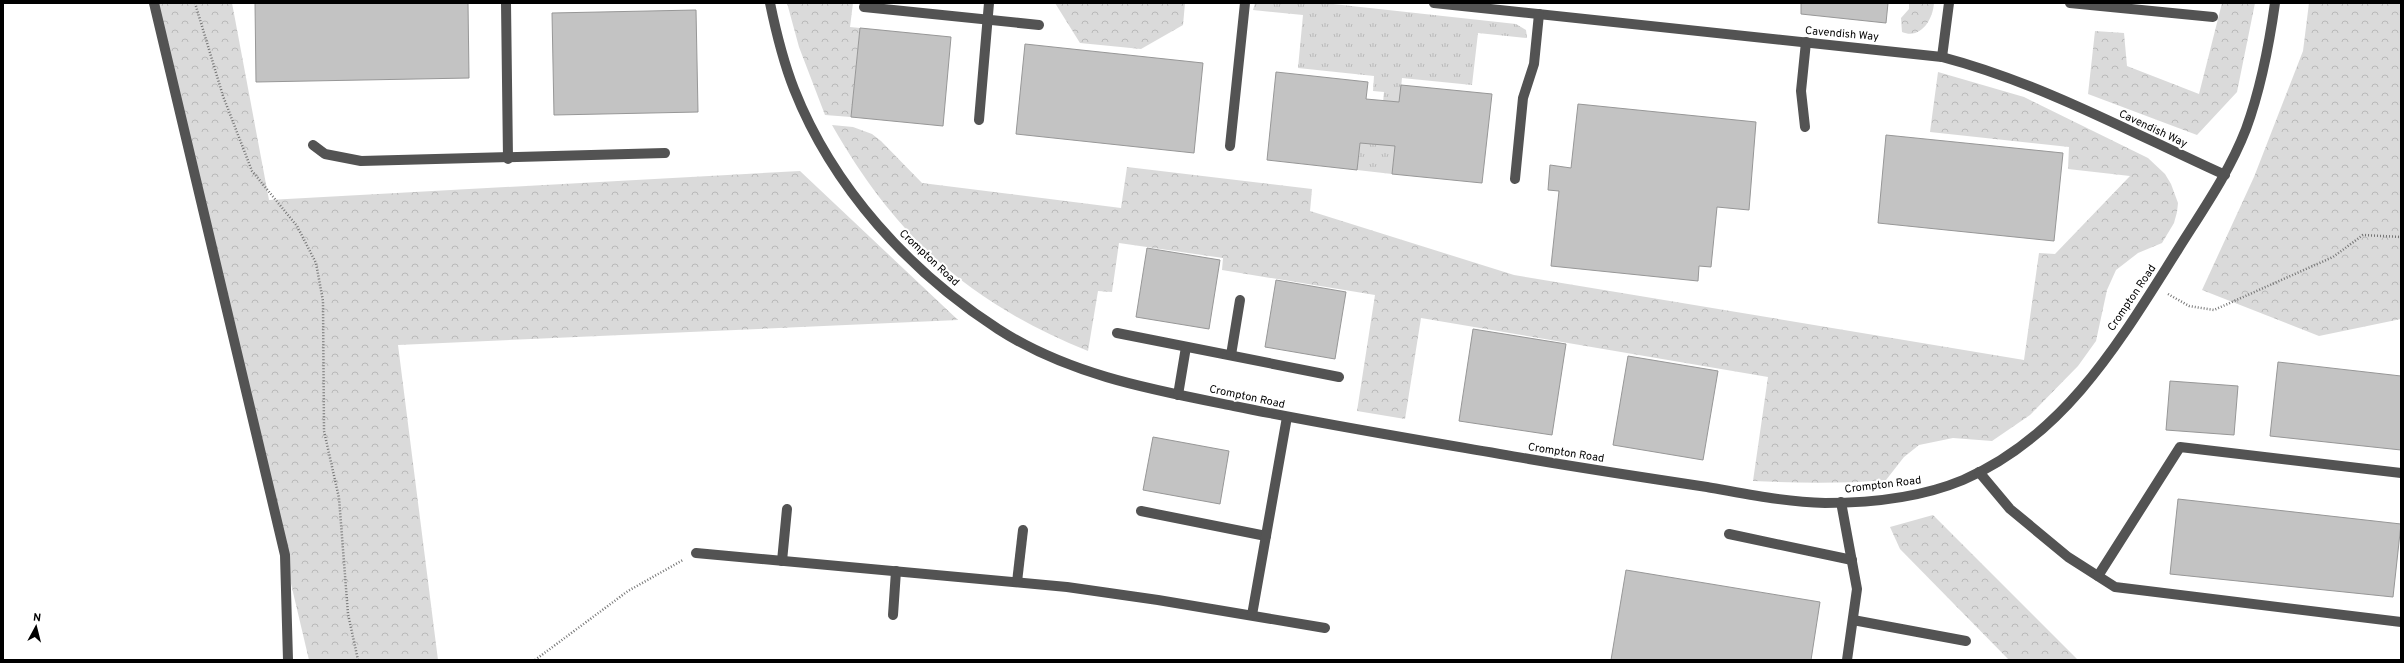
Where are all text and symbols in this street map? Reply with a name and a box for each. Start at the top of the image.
street label: Cavendish Way [1804,24,1880,44]
street label: Cavendish Way [2116,107,2190,151]
street label: Crompton Road [896,227,962,289]
street label: Crompton Road [2105,262,2159,334]
street label: Crompton Road [1208,382,1286,412]
street label: Crompton Road [1527,440,1605,466]
street label: Crompton Road [1844,473,1922,497]
north arrow [16,607,56,647]
text: N [32,611,42,625]

